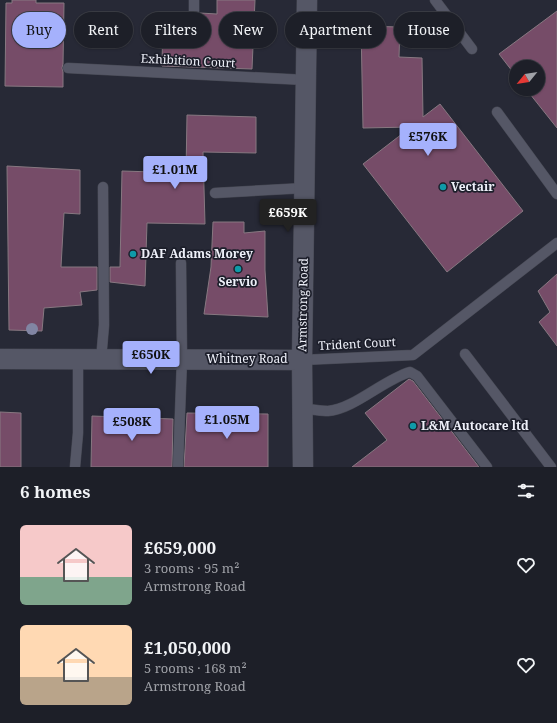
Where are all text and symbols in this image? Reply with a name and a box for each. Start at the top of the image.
chip: Buy [12,12,66,48]
chip: Rent [74,12,133,48]
chip: Filters [141,12,211,48]
chip: New [219,12,277,48]
chip: Apartment [285,12,386,48]
chip: House [394,12,464,48]
street label: Exhibition Court [140,50,236,71]
north arrow [509,60,545,96]
map controls [509,60,545,96]
pin: £576K [400,123,456,157]
text: £576K [409,127,447,145]
pin: £1.01M [142,156,208,190]
text: £1.01M [152,160,198,178]
place label: Vectair [451,178,495,195]
marker: Vectair [438,182,448,192]
pin: £659K [260,199,316,233]
text: £659K [269,203,307,221]
place label: DAF Adams Morey [141,245,253,262]
marker: DAF Adams Morey [128,249,138,259]
street label: Armstrong Road [293,257,312,352]
marker: Servio [233,264,243,274]
place label: Servio [219,273,257,290]
street label: Trident Court [318,333,396,354]
pin: £650K [123,341,179,375]
text: £650K [132,345,170,363]
street label: Whitney Road [206,350,288,367]
pin: £1.05M [194,406,260,440]
pin: £508K [104,408,160,442]
text: £1.05M [204,410,250,428]
text: £508K [113,412,151,430]
place label: L&M Autocare ltd [421,417,529,434]
marker: L&M Autocare ltd [408,421,418,431]
text: 6 homes [20,480,90,503]
icon: filters [515,480,537,502]
text: £659,000 [144,536,216,559]
icon: home [52,541,100,589]
icon: heart [515,554,537,576]
text: 3 rooms · 95 m² [144,559,239,577]
text: Armstrong Road [144,577,246,595]
text: £1,050,000 [144,636,231,659]
icon: home [52,641,100,689]
icon: heart [515,654,537,676]
text: 5 rooms · 168 m² [144,659,247,677]
text: Armstrong Road [144,677,246,695]

